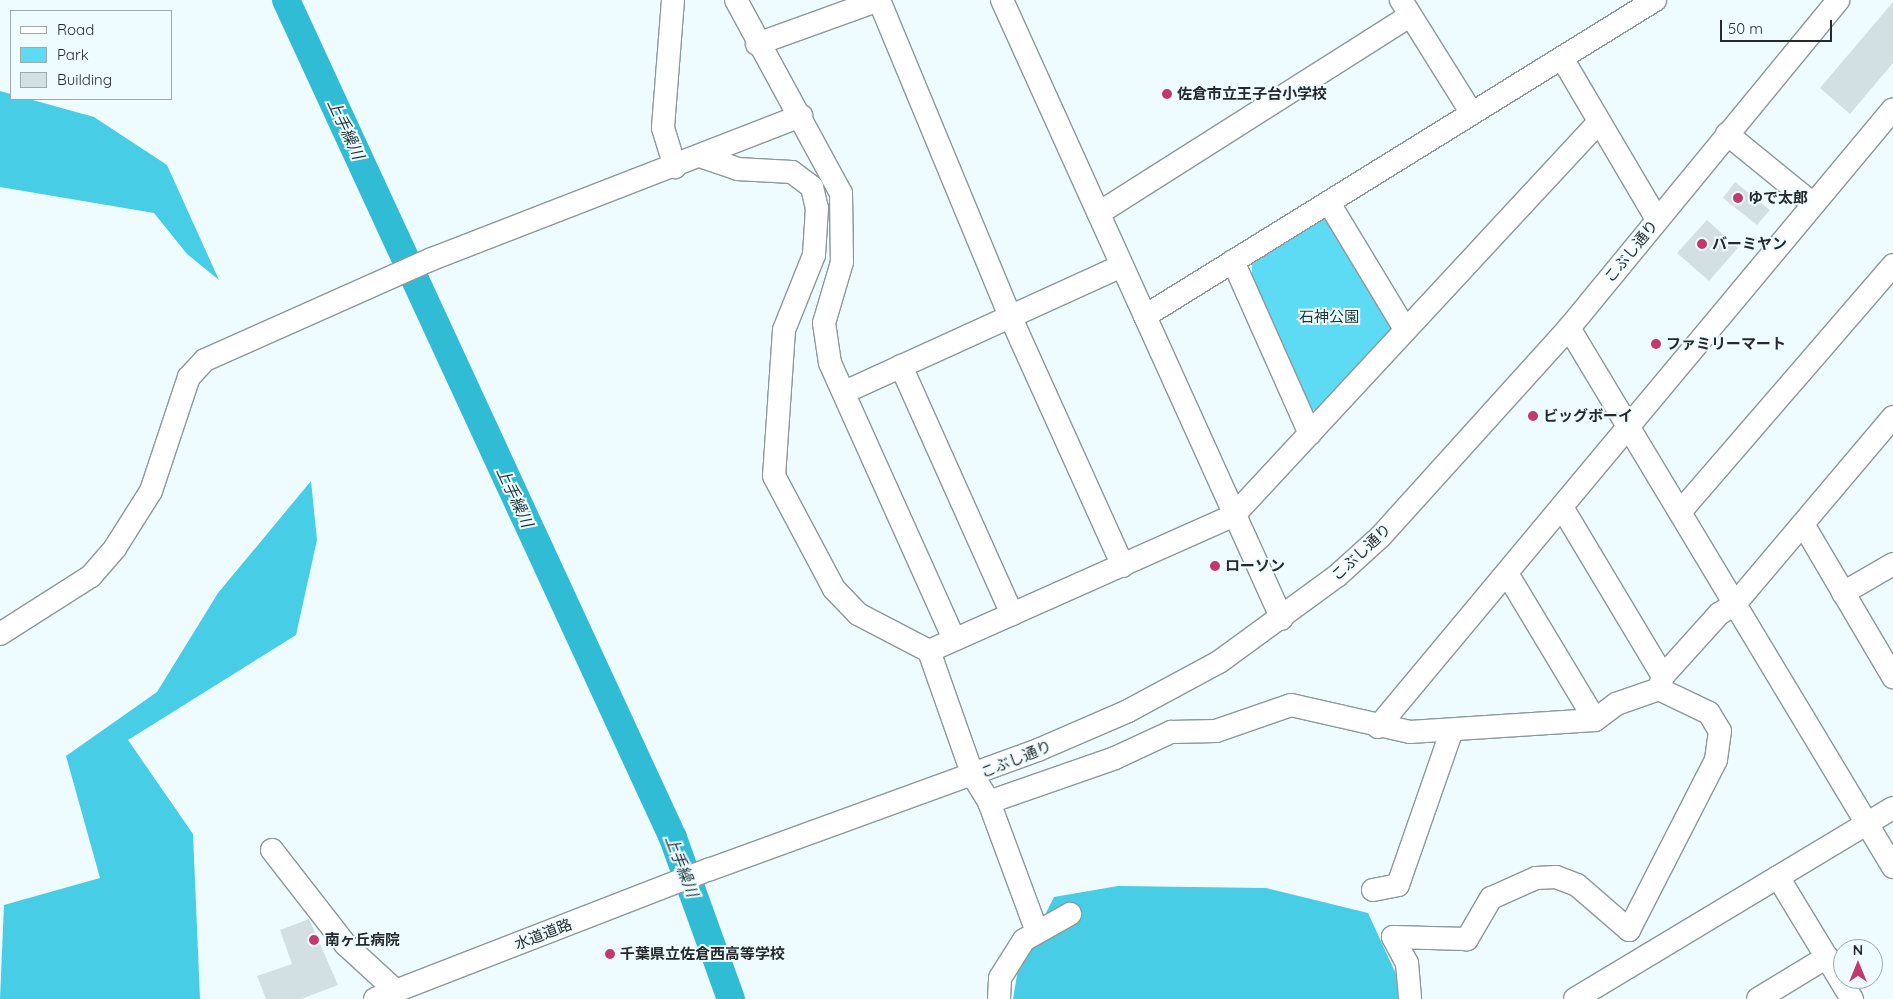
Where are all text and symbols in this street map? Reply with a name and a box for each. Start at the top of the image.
legend [10,10,172,100]
scale bar [1723,10,1836,42]
text: 50 m [1728,19,1763,38]
text: Road [57,20,94,39]
text: Park [57,45,89,64]
text: Building [57,70,112,89]
place label: 佐倉市立王子台小学校 [1177,85,1327,103]
marker: 佐倉市立王子台小学校 [1161,88,1173,100]
water label: 上手繰川 [324,96,368,162]
place label: ゆで太郎 [1748,189,1808,207]
marker: ゆで太郎 [1732,192,1744,204]
street label: こぶし通り [1600,216,1662,286]
place label: バーミヤン [1712,235,1787,253]
marker: バーミヤン [1696,238,1708,250]
park label: 石神公園 [1299,308,1359,326]
place label: ファミリーマート [1666,335,1786,353]
marker: ファミリーマート [1650,338,1662,350]
place label: ビッグボーイ [1543,407,1633,425]
marker: ビッグボーイ [1527,410,1539,422]
water label: 上手繰川 [493,464,537,530]
street label: こぶし通り [1327,520,1395,584]
place label: ローソン [1225,557,1285,575]
marker: ローソン [1209,560,1221,572]
street label: こぶし通り [978,737,1054,781]
water label: 上手繰川 [662,833,702,899]
street label: 水道道路 [512,915,574,953]
place label: 南ヶ丘病院 [325,931,400,949]
marker: 南ヶ丘病院 [307,933,321,947]
north arrow [1833,939,1883,989]
text: N [1853,941,1863,959]
place label: 千葉県立佐倉西高等学校 [620,945,785,963]
marker: 千葉県立佐倉西高等学校 [604,948,616,960]

